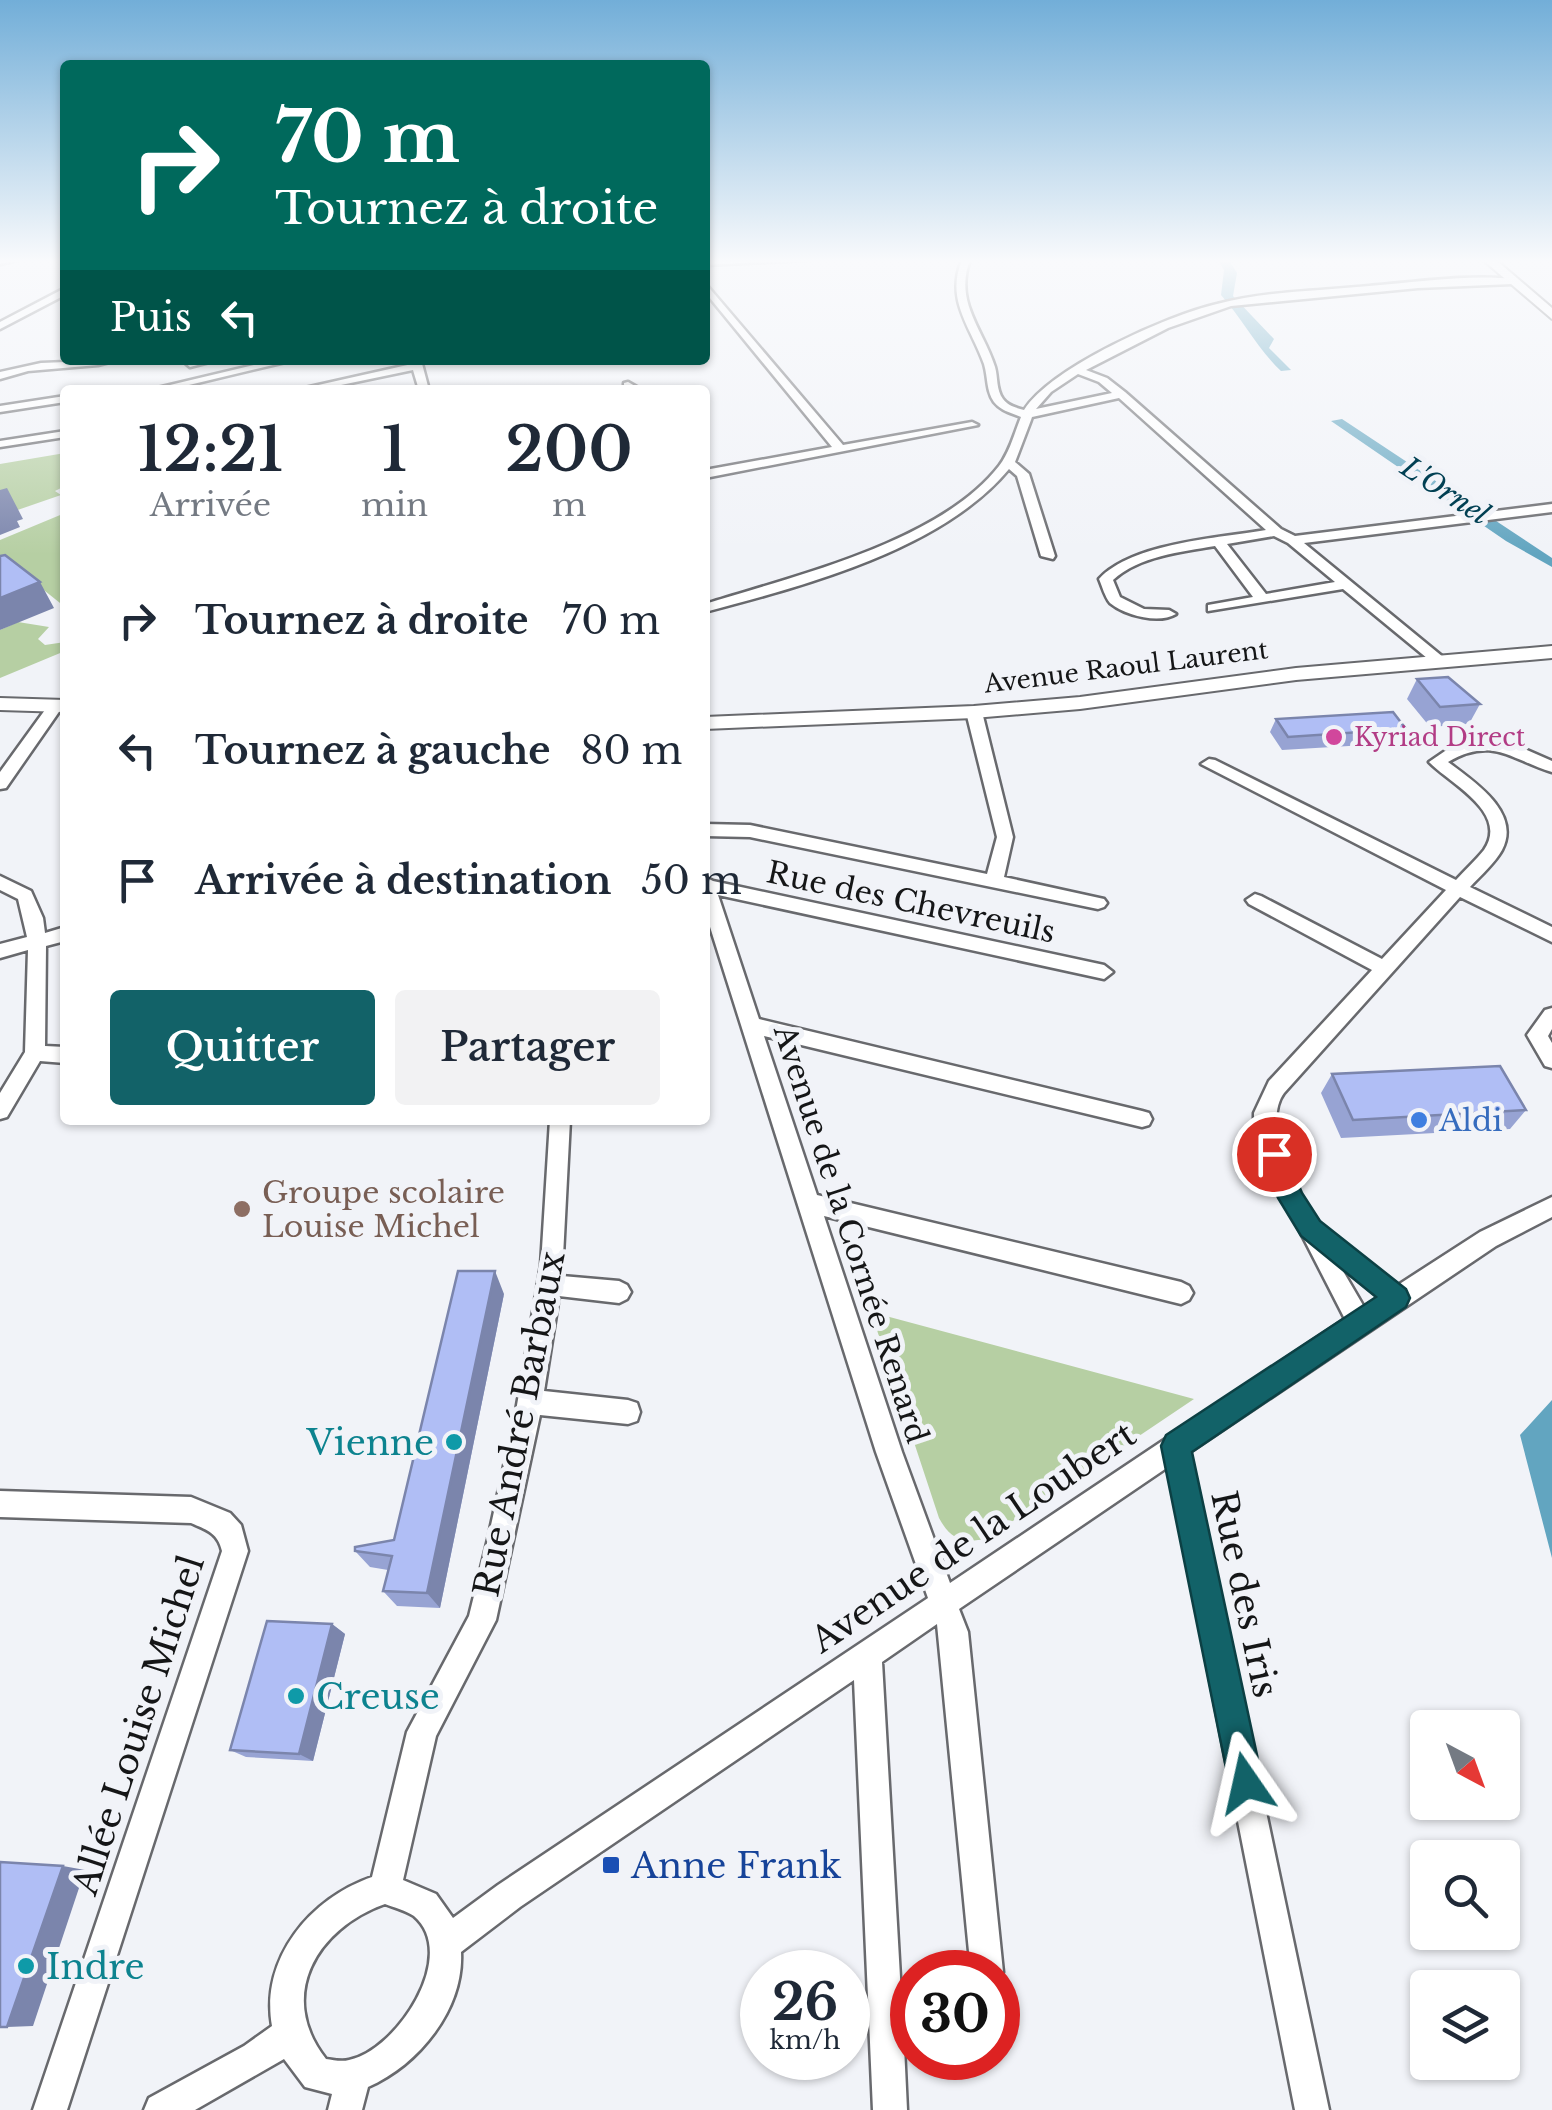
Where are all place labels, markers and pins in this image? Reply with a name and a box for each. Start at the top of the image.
place label: Kyriad Direct [1354,722,1526,753]
marker: Kyriad Direct [1323,726,1345,748]
place label: Aldi [1438,1102,1502,1139]
marker: Aldi [1408,1109,1430,1131]
pin [1232,1112,1317,1197]
place label: Groupe scolaire Louise Michel [262,1174,505,1245]
marker: Groupe scolaire Louise Michel [231,1198,253,1220]
place label: Vienne [306,1421,434,1464]
marker: Vienne [443,1431,465,1453]
place label: Creuse [316,1675,440,1718]
marker: Creuse [285,1685,307,1707]
place label: Anne Frank [630,1844,842,1887]
marker: Anne Frank [600,1854,622,1876]
place label: Indre [46,1945,145,1988]
marker: Indre [15,1955,37,1977]

